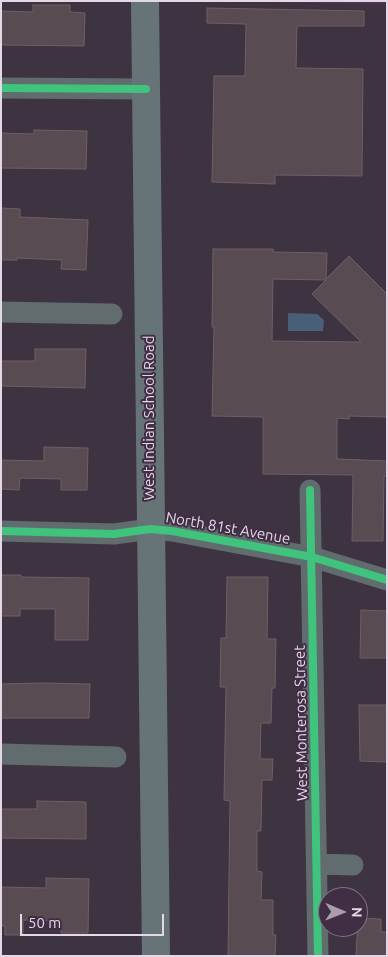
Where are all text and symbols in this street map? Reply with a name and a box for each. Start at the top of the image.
street label: West Indian School Road [140,335,158,501]
street label: North 81st Avenue [164,508,292,548]
street label: West Monterosa Street [291,645,311,801]
north arrow [318,887,368,937]
scale bar [22,904,166,936]
text: N [349,907,365,918]
text: 50 m [28,914,61,931]

